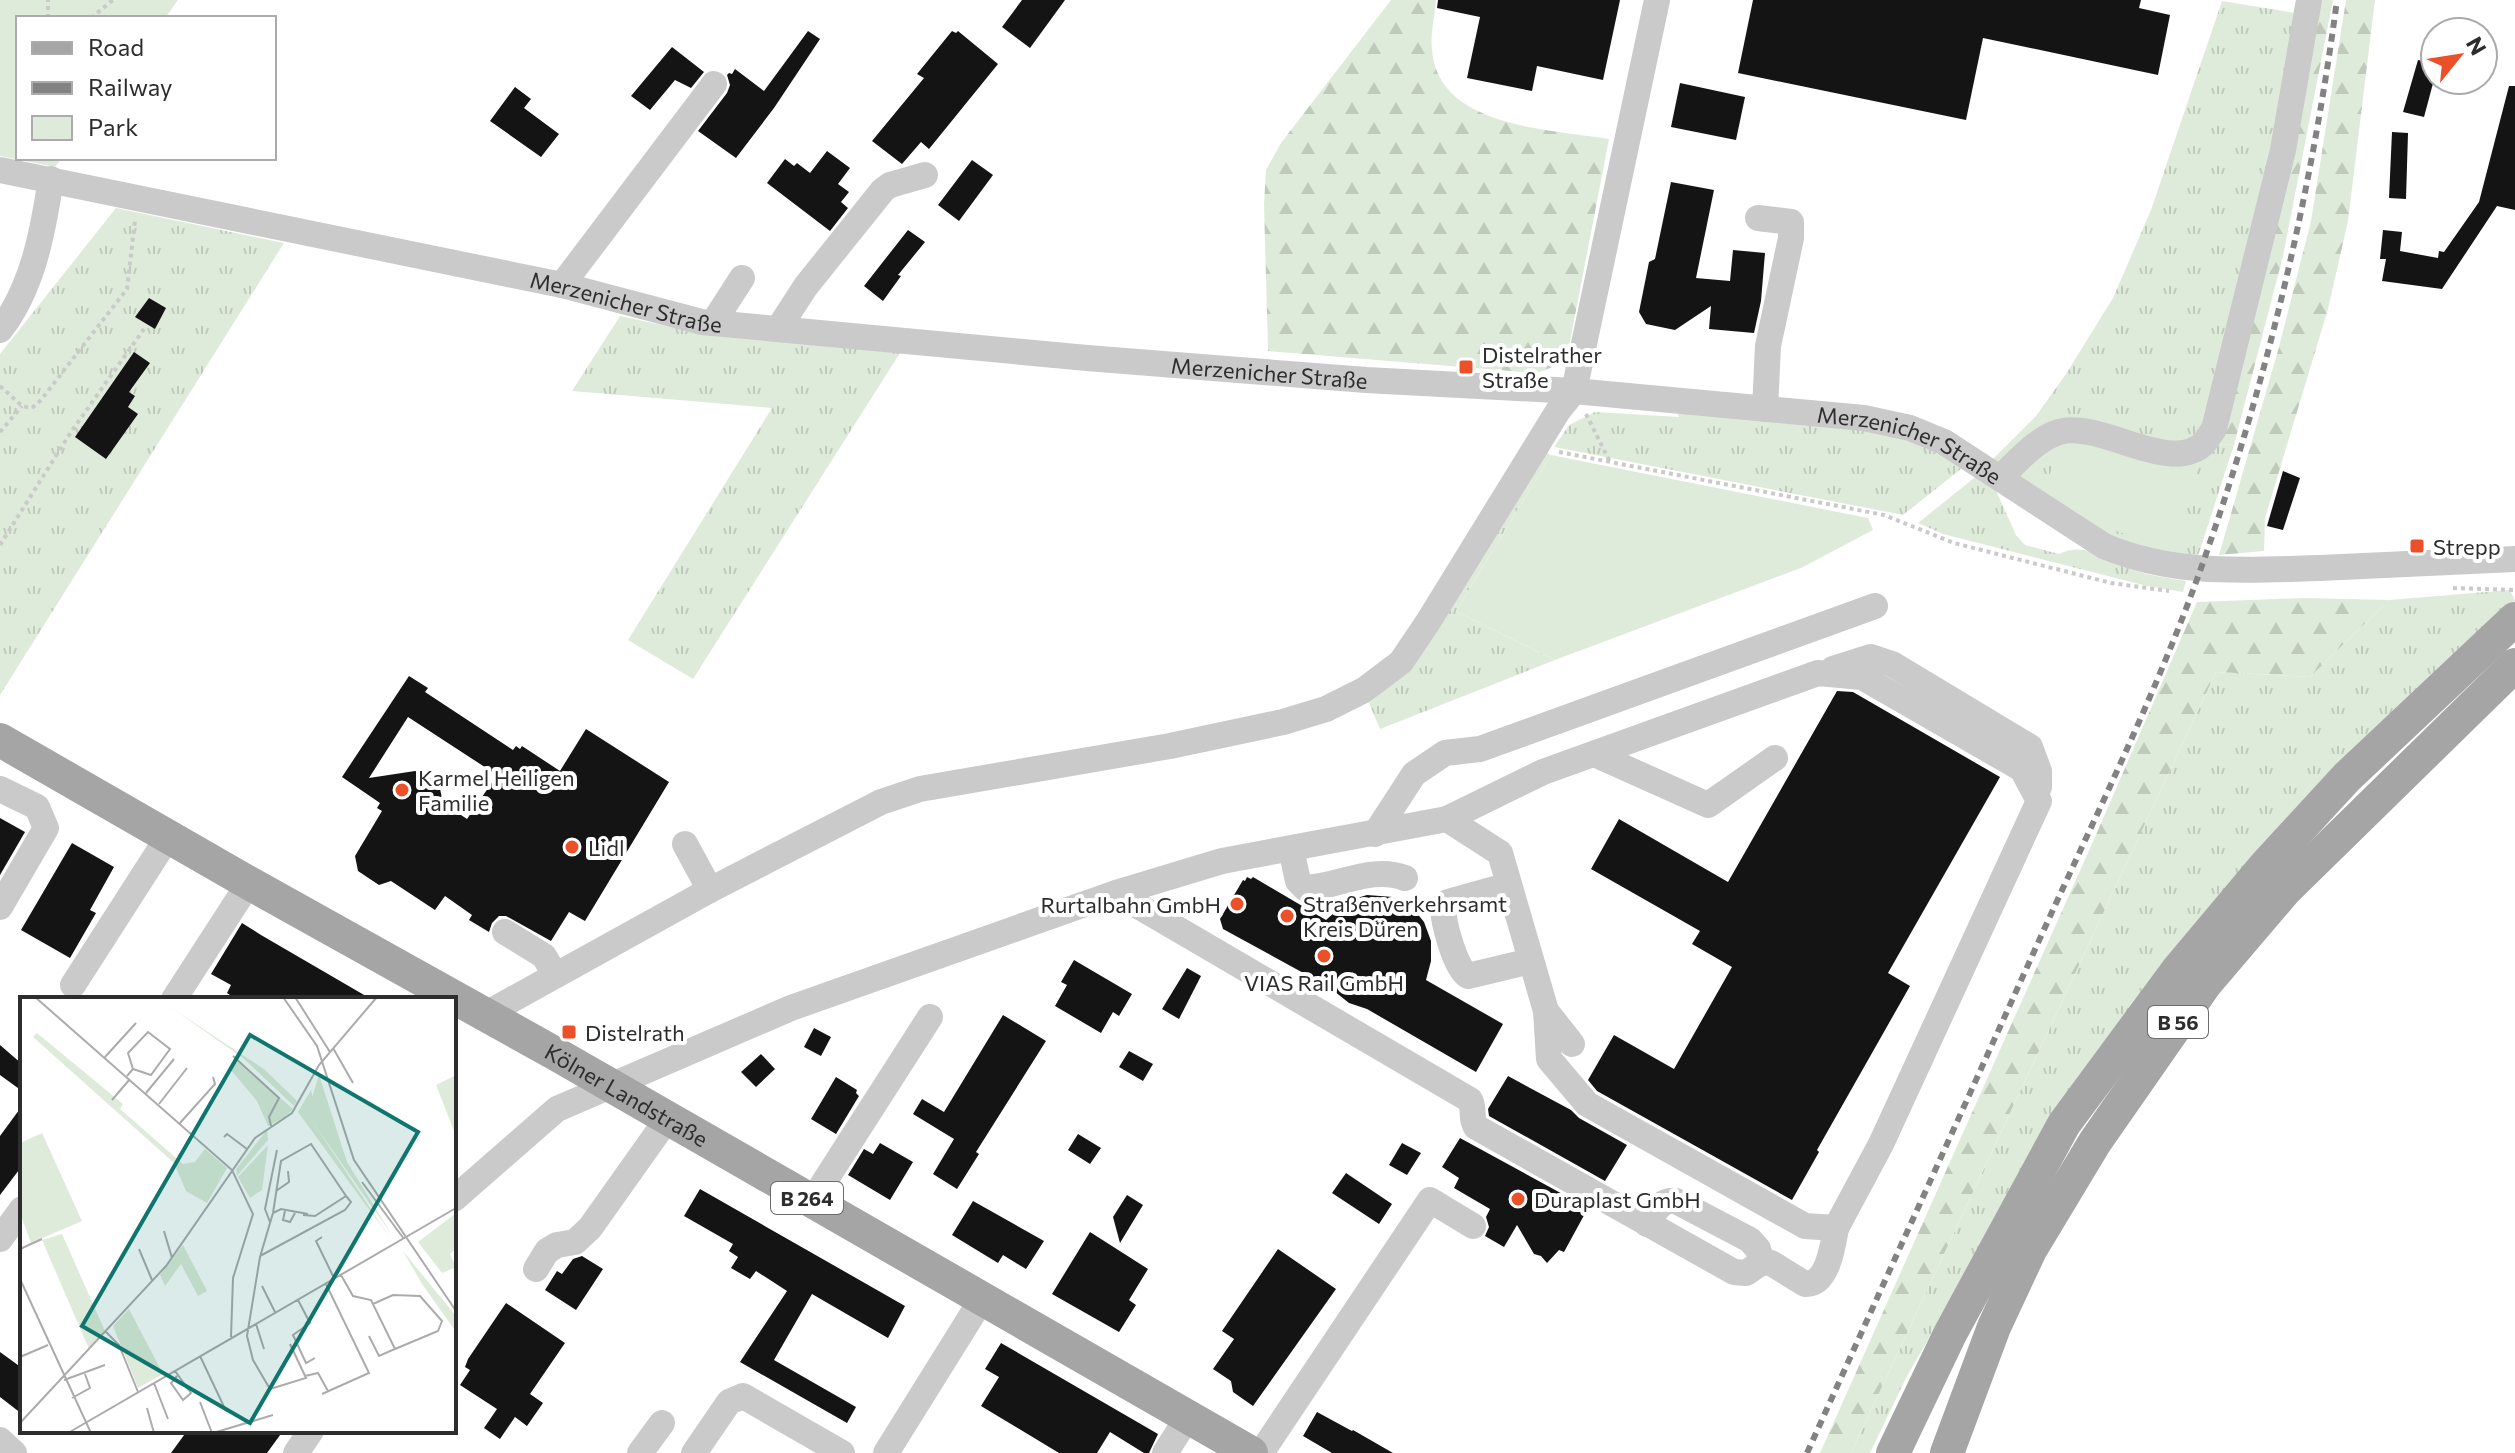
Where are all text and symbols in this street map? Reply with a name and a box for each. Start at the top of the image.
legend [16,16,276,160]
north arrow [2419,16,2499,96]
text: Road [88,32,144,61]
text: N [2461,32,2493,60]
text: Railway [88,72,173,101]
text: Park [88,112,138,141]
street label: Merzenicher Straße [528,265,723,337]
place label: Distelrather Straße [1482,341,1602,393]
street label: Merzenicher Straße [1170,351,1369,394]
marker: Distelrather Straße [1457,358,1475,376]
street label: Merzenicher Straße [1816,400,2007,489]
place label: Strepp [2433,533,2501,560]
marker: Strepp [2408,537,2426,555]
place label: Karmel Heiligen Familie [418,764,575,816]
marker: Karmel Heiligen Familie [393,781,411,799]
place label: Lidl [588,834,625,861]
marker: Lidl [563,838,581,856]
place label: Straßenverkehrsamt Kreis Düren [1303,890,1507,942]
place label: Rurtalbahn GmbH [1040,891,1221,918]
marker: Rurtalbahn GmbH [1228,895,1246,913]
marker: Straßenverkehrsamt Kreis Düren [1278,907,1296,925]
marker: VIAS Rail GmbH [1315,947,1333,965]
place label: VIAS Rail GmbH [1244,969,1404,996]
inset map [20,997,456,1433]
road number: B 56 [2148,1006,2208,1038]
place label: Distelrath [585,1019,685,1046]
marker: Distelrath [560,1023,578,1041]
street label: Kölner Landstraße [540,1037,713,1152]
road number: B 264 [771,1182,843,1214]
place label: Duraplast GmbH [1534,1186,1701,1213]
marker: Duraplast GmbH [1509,1190,1527,1208]

